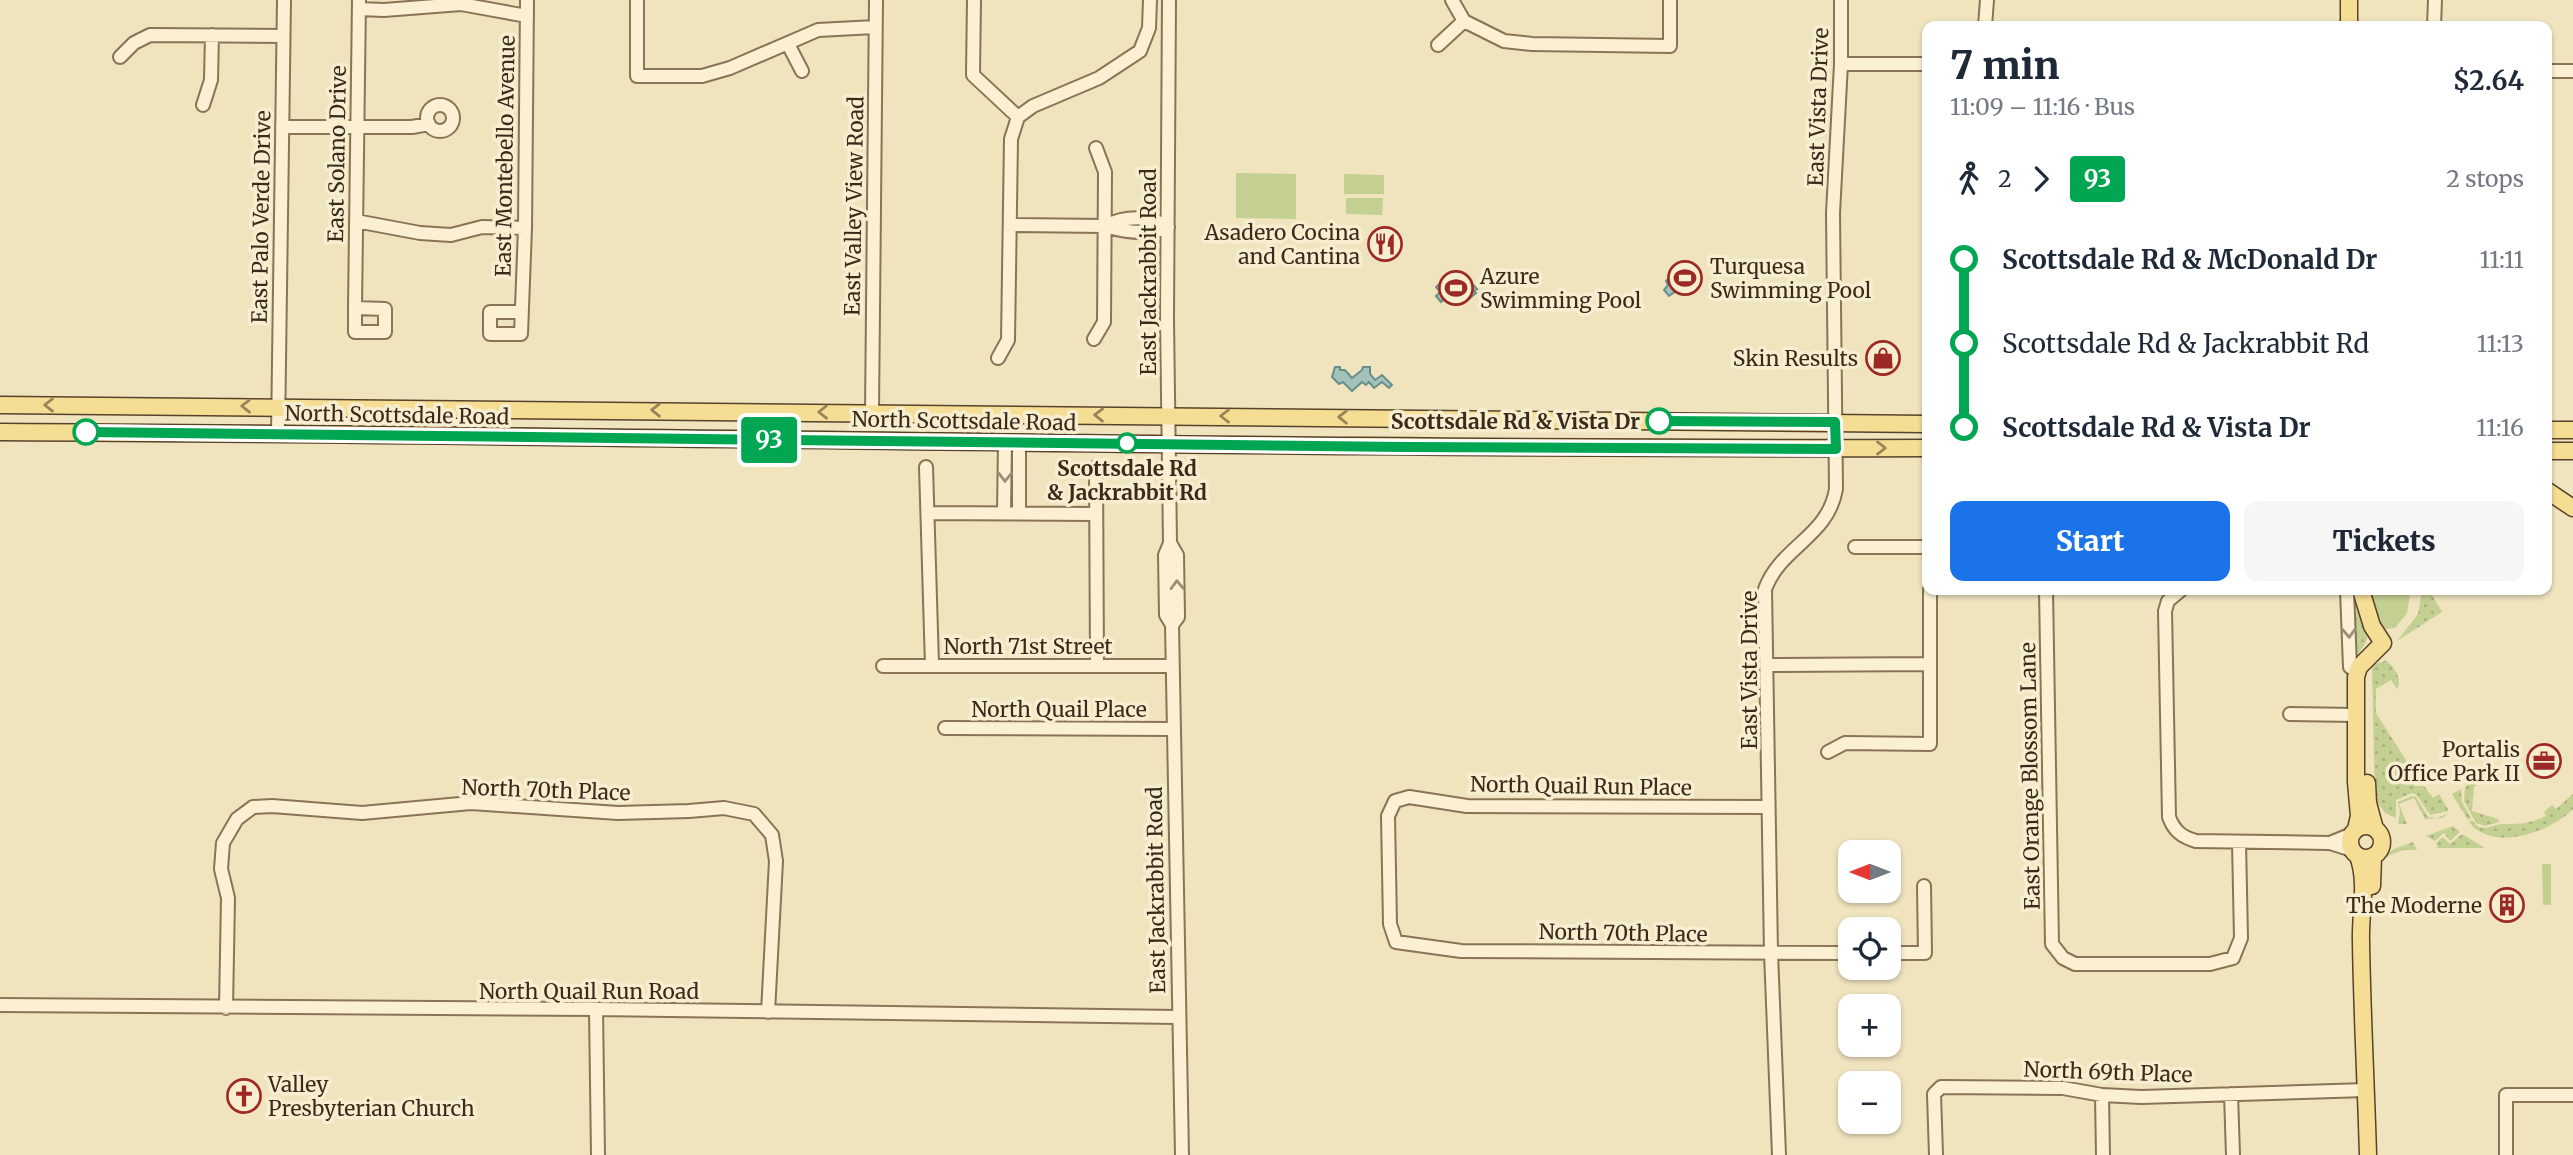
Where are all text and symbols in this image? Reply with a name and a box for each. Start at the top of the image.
street label: East Vista Drive [1802,27,1834,187]
street label: East Montebello Avenue [489,35,521,277]
text: 7 min [1950,42,2060,89]
text: $2.64 [2453,64,2524,97]
street label: East Solano Drive [322,65,352,243]
text: 11:09 – 11:16 · Bus [1950,92,2135,121]
street label: East Valley View Road [839,96,869,316]
street label: East Palo Verde Drive [246,110,276,324]
icon: walk [1950,160,1988,198]
icon: forward [2022,160,2060,198]
text: 93 [2084,163,2111,194]
text: 2 [1998,164,2012,193]
text: 2 stops [2446,164,2524,193]
street label: East Jackrabbit Road [1135,168,1162,376]
place label: Asadero Cocina and Cantina [1203,219,1360,270]
restaurant icon: Asadero Cocina and Cantina [1366,225,1404,263]
text: Scottsdale Rd & McDonald Dr [2002,243,2377,276]
text: 11:11 [2480,245,2524,274]
place label: Turquesa Swimming Pool [1710,253,1872,304]
sports icon: Turquesa Swimming Pool [1666,259,1704,297]
place label: Azure Swimming Pool [1479,263,1642,314]
sports icon: Azure Swimming Pool [1437,269,1475,307]
text: Scottsdale Rd & Jackrabbit Rd [2002,327,2369,360]
text: 11:13 [2477,329,2524,358]
shop icon: Skin Results [1864,339,1902,377]
place label: Skin Results [1733,345,1858,372]
one-way arrow [43,397,53,413]
one-way arrow [241,398,251,414]
street label: North Scottsdale Road [284,400,510,430]
one-way arrow [650,402,660,418]
one-way arrow [817,404,827,420]
street label: North Scottsdale Road [851,406,1077,436]
one-way arrow [1093,407,1104,423]
one-way arrow [1219,408,1229,424]
place label: Scottsdale Rd & Vista Dr [1391,408,1640,435]
marker: Scottsdale Rd & Vista Dr [1646,408,1672,434]
one-way arrow [1337,409,1347,425]
text: Scottsdale Rd & Vista Dr [2002,411,2311,444]
text: 11:16 [2476,413,2524,442]
line badge: 93 [738,417,800,463]
unlabelled marker [73,419,99,445]
text: 93 [755,424,783,455]
marker: Scottsdale Rd & Jackrabbit Rd [1117,433,1137,453]
one-way arrow [1876,440,1887,456]
place label: Scottsdale Rd & Jackrabbit Rd [1047,455,1207,506]
one-way arrow [997,473,1013,483]
button: Start [1950,501,2230,581]
button: Tickets [2244,501,2524,581]
one-way arrow [1170,579,1185,590]
street label: East Vista Drive [1736,591,1763,749]
one-way arrow [2341,628,2356,639]
street label: North 71st Street [943,633,1113,660]
street label: East Orange Blossom Lane [2014,642,2046,910]
street label: North Quail Place [971,696,1147,723]
place label: Portalis Office Park II [2388,736,2520,787]
office icon: Portalis Office Park II [2525,742,2563,780]
street label: North Quail Run Place [1470,771,1692,801]
street label: North 70th Place [461,774,631,806]
street label: East Jackrabbit Road [1141,786,1171,994]
north arrow [1838,840,1900,903]
map controls [1838,840,1901,1134]
building icon: The Moderne [2488,886,2526,924]
place label: The Moderne [2346,892,2482,919]
button: locate [1838,917,1901,980]
street label: North 70th Place [1538,918,1708,948]
street label: North Quail Run Road [479,978,699,1005]
button: + [1838,994,1901,1057]
street label: North 69th Place [2023,1056,2193,1088]
place label: Valley Presbyterian Church [267,1071,475,1122]
button: − [1838,1071,1901,1134]
church icon: Valley Presbyterian Church [225,1077,263,1115]

